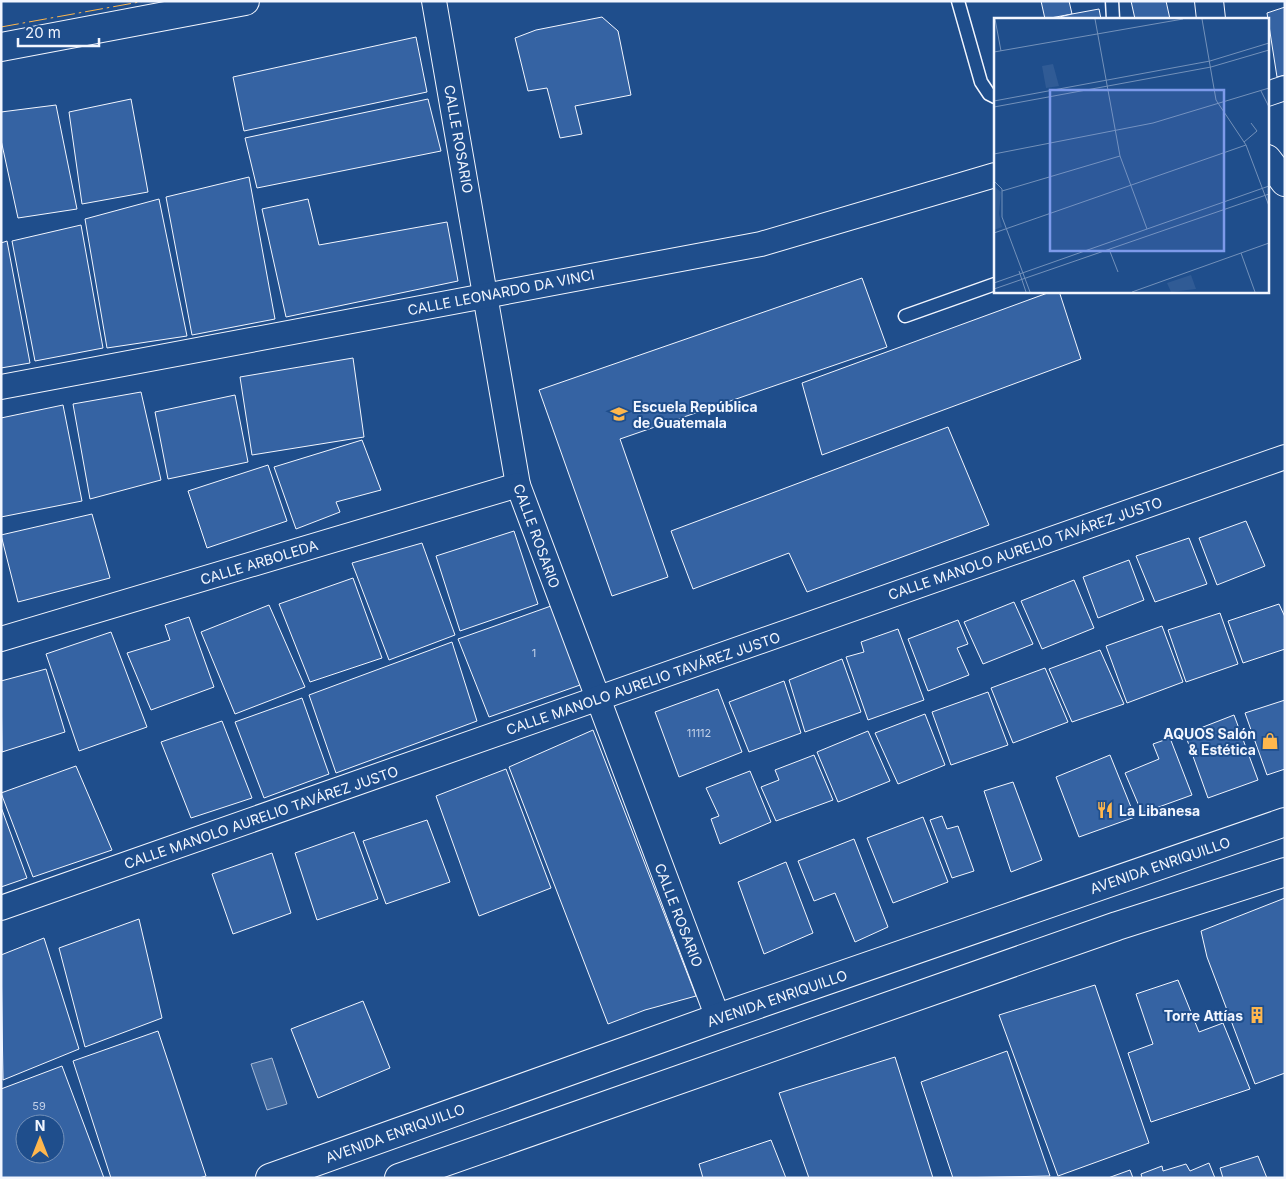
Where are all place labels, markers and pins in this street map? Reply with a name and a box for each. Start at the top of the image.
place label: Escuela República de Guatemala [633,398,758,431]
school or university icon: Escuela República de Guatemala [609,404,629,424]
place label: AQUOS Salón & Estética [1163,725,1256,758]
shop icon: AQUOS Salón & Estética [1260,731,1280,751]
restaurant icon: La Libanesa [1095,800,1115,820]
place label: La Libanesa [1119,802,1200,819]
building icon: Torre Attías [1247,1005,1267,1025]
place label: Torre Attías [1164,1007,1243,1024]

